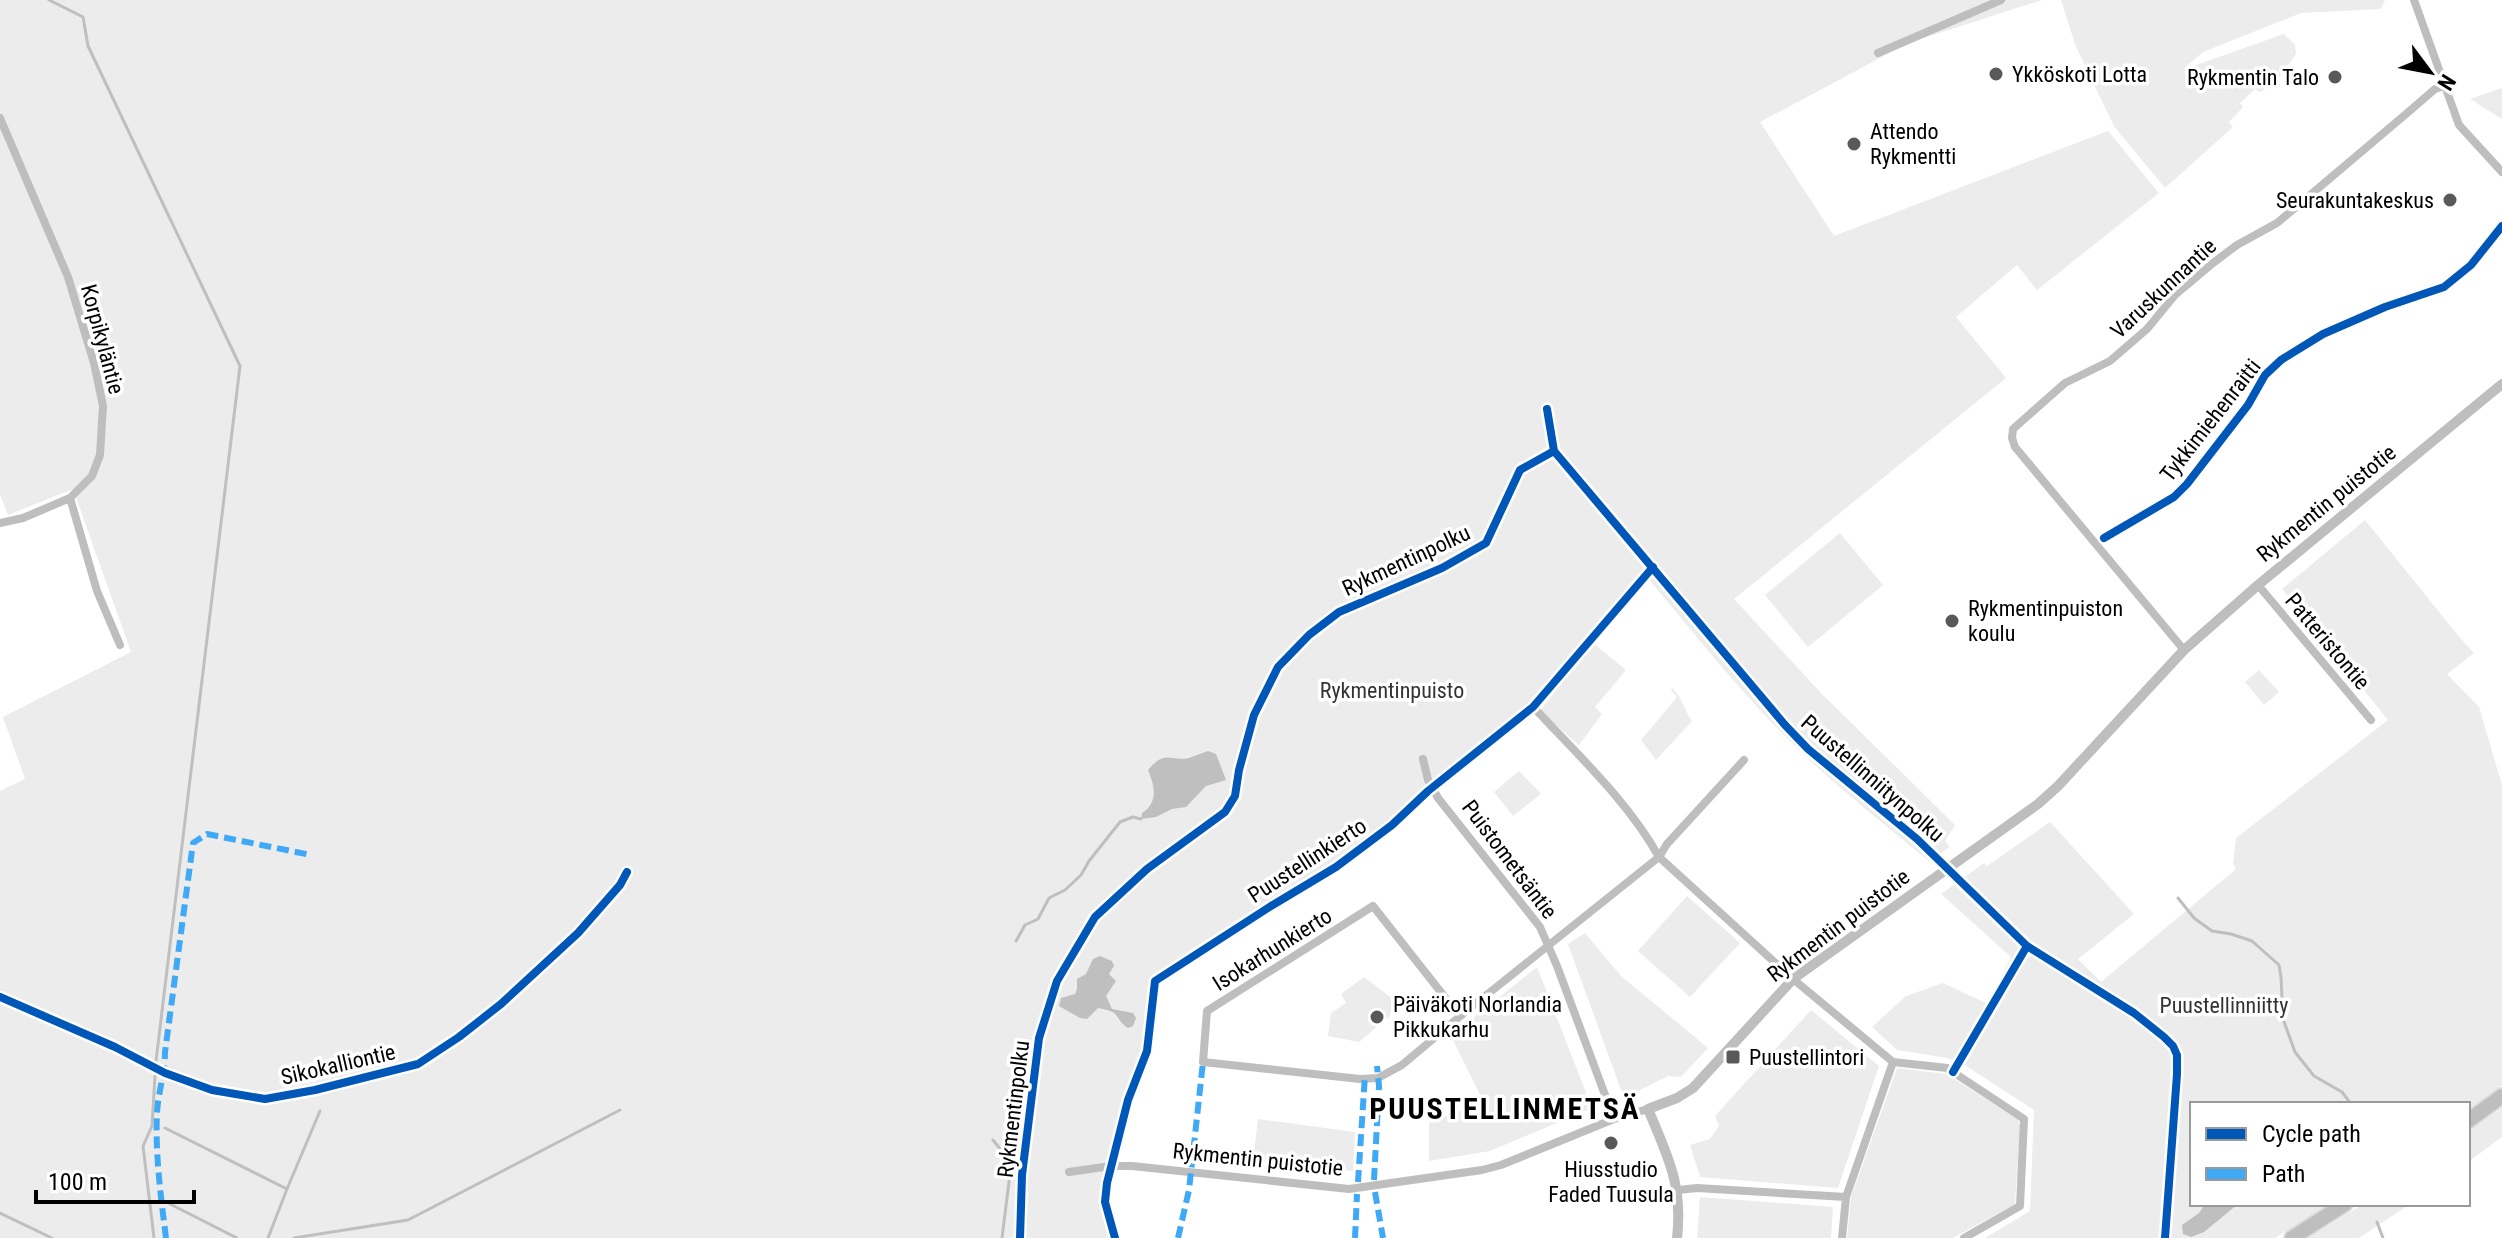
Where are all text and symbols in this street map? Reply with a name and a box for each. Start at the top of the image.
north arrow [2390,32,2470,112]
place label: Ykköskoti Lotta [2012,62,2147,87]
marker: Ykköskoti Lotta [1987,65,2005,83]
place label: Rykmentin Talo [2187,65,2319,90]
marker: Rykmentin Talo [2326,68,2344,86]
text: N [2432,70,2461,95]
place label: Attendo Rykmentti [1870,119,1956,169]
marker: Attendo Rykmentti [1845,135,1863,153]
place label: Seurakuntakeskus [2276,188,2434,213]
marker: Seurakuntakeskus [2441,191,2459,209]
street label: Varuskunnantie [2106,233,2221,343]
street label: Korpikyläntie [76,282,129,397]
street label: Tykkimiehenraitti [2155,354,2266,486]
street label: Rykmentin puistotie [2252,440,2401,567]
street label: Rykmentinpolku [1338,520,1474,601]
street label: Patteristontie [2280,588,2375,694]
place label: Rykmentinpuiston koulu [1968,596,2123,646]
marker: Rykmentinpuiston koulu [1943,612,1961,630]
park label: Rykmentinpuisto [1320,678,1464,703]
street label: Puustellinniitynpolku [1796,710,1949,847]
street label: Puistometsäntie [1457,795,1562,923]
street label: Puustellinkierto [1243,813,1371,908]
street label: Rykmentin puistotie [1762,864,1914,987]
street label: Isokarhunkierto [1208,903,1336,996]
place label: Päiväkoti Norlandia Pikkukarhu [1393,992,1562,1042]
park label: Puustellinniitty [2159,993,2289,1018]
marker: Päiväkoti Norlandia Pikkukarhu [1368,1008,1386,1026]
street label: Sikokalliontie [278,1039,398,1090]
street label: Rykmentinpolku [993,1039,1034,1179]
place label: Puustellintori [1749,1045,1864,1070]
marker: Puustellintori [1724,1048,1742,1066]
district label: PUUSTELLINMETSÄ [1369,1091,1641,1126]
legend [2190,1102,2470,1206]
text: Cycle path [2262,1120,2361,1148]
marker: Hiusstudio Faded Tuusula [1602,1134,1620,1152]
street label: Rykmentin puistotie [1171,1138,1344,1181]
scale bar [36,1154,194,1204]
place label: Hiusstudio Faded Tuusula [1548,1157,1674,1207]
text: Path [2262,1160,2305,1188]
text: 100 m [48,1168,107,1196]

